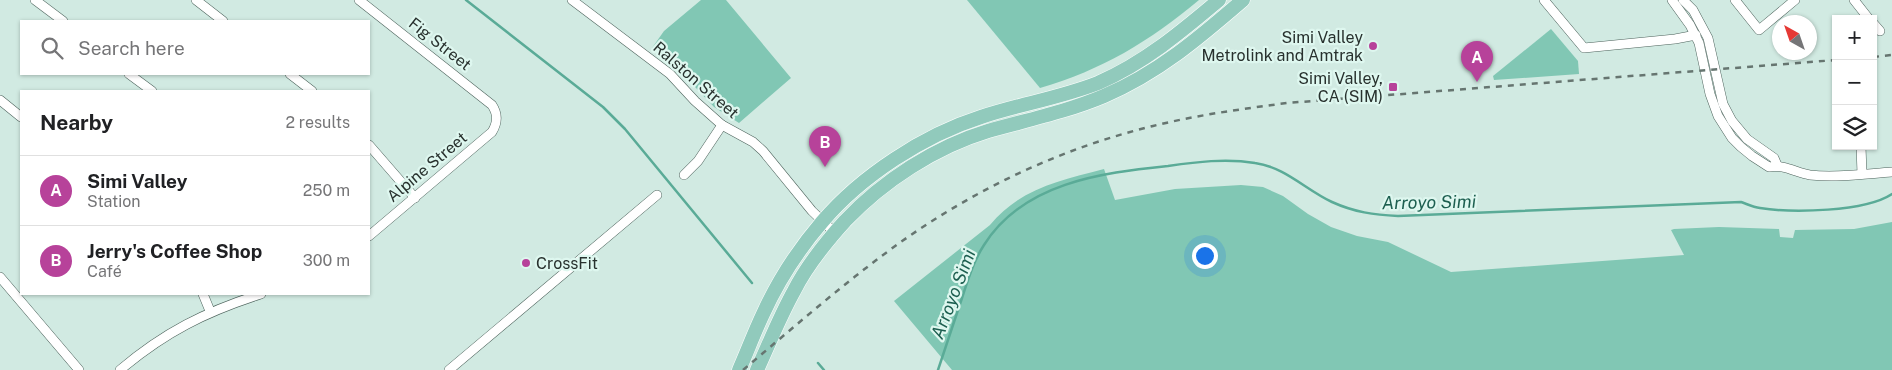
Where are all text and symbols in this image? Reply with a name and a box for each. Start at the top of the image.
street label: Fig Street [405,14,475,74]
north arrow [1772,15,1817,60]
map controls [1832,15,1877,150]
button: + [1832,15,1877,60]
search box [20,20,370,75]
place label: Simi Valley Metrolink and Amtrak [1202,28,1363,65]
icon: search [38,34,66,62]
text: Search here [78,37,185,59]
street label: Ralston Street [649,38,743,122]
marker: Simi Valley Metrolink and Amtrak [1367,40,1379,52]
pin: A [1461,41,1493,82]
button: − [1832,60,1877,105]
place label: Simi Valley, CA (SIM) [1298,69,1383,106]
marker: Simi Valley, CA (SIM) [1387,81,1399,93]
button: layers [1832,105,1877,150]
text: Nearby [40,110,113,135]
text: 2 results [285,113,350,132]
pin: B [809,126,841,167]
street label: Alpine Street [383,128,471,206]
text: Simi Valley [87,170,188,192]
text: A [50,181,62,200]
text: 250 m [303,181,350,200]
water label: Arroyo Simi [1382,191,1477,213]
text: Station [87,192,141,211]
text: Jerry's Coffee Shop [87,240,262,262]
your location [1192,243,1218,269]
water label: Arroyo Simi [926,246,980,342]
text: B [51,251,61,270]
text: 300 m [303,251,350,270]
place label: CrossFit [536,254,598,273]
marker: CrossFit [520,257,532,269]
text: Café [87,262,122,281]

